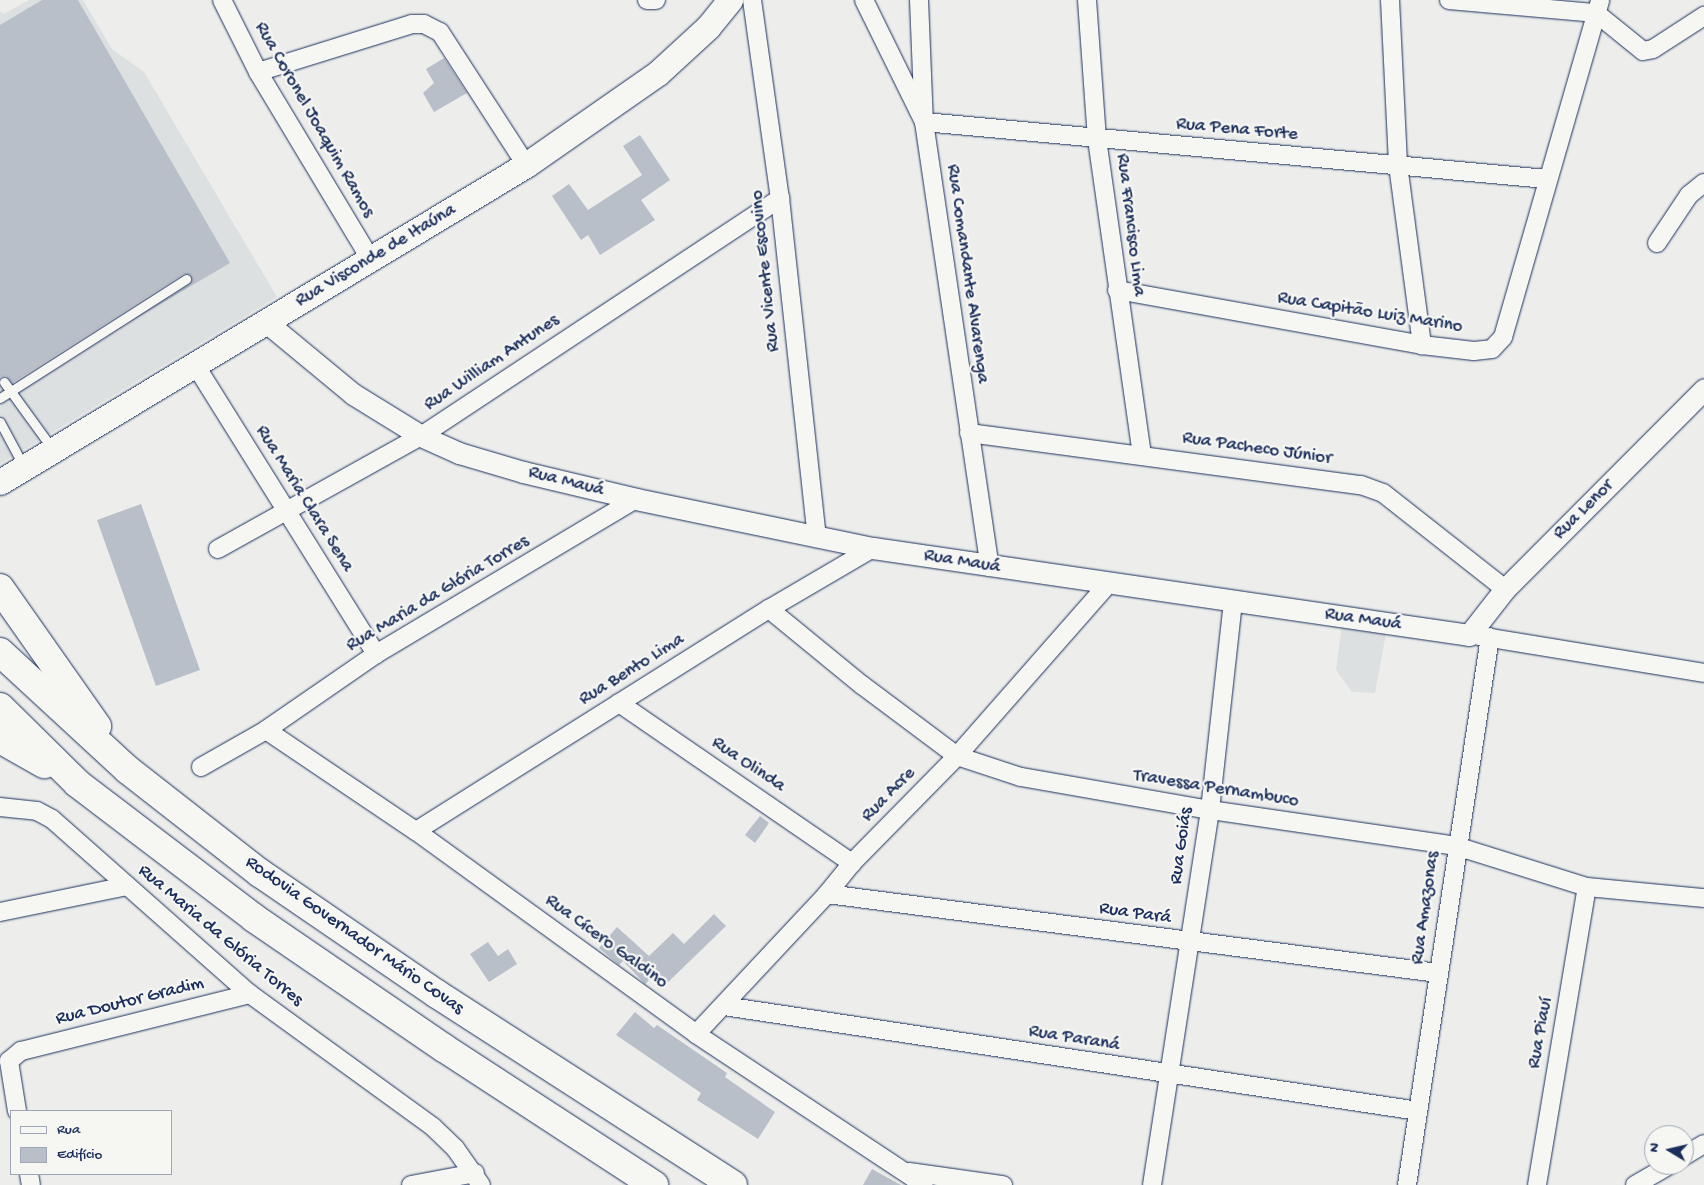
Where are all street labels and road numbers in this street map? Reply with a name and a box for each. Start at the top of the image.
street label: Rua Coronel Joaquim Ramos [249,18,379,222]
street label: Rua Pena Forte [1175,113,1299,147]
street label: Rua Francisco Lima [1110,152,1150,298]
street label: Rua Comandante Alvarenga [940,163,994,385]
street label: Rua Vicente Escovino [746,189,786,353]
street label: Rua Visconde de Itaúna [292,199,460,313]
street label: Rua Capitão Luiz Marino [1276,287,1464,339]
street label: Rua William Antunes [420,309,564,417]
street label: Rua Maria Clara Sena [250,421,358,577]
street label: Rua Pacheco Júnior [1181,427,1333,471]
street label: Rua Mauá [526,462,606,502]
street label: Rua Lenor [1549,475,1619,545]
street label: Rua Maria da Glória Torres [343,530,533,658]
street label: Rua Mauá [922,545,1002,579]
street label: Rua Mauá [1323,603,1403,637]
street label: Rua Bento Lima [575,629,689,711]
street label: Rua Olinda [707,732,789,798]
street label: Rua Acre [857,763,921,827]
street label: Travessa Pernambuco [1132,765,1300,813]
street label: Rua Goiás [1165,806,1199,886]
street label: Rua Amazonas [1407,850,1445,966]
street label: Rodovia Governador Mário Covas [240,852,468,1020]
street label: Rua Maria da Glória Torres [133,860,307,1012]
street label: Rua Cícero Galdino [540,890,672,994]
street label: Rua Pará [1098,898,1172,930]
street label: Rua Doutor Gradim [54,973,206,1031]
street label: Rua Piauí [1524,996,1558,1070]
street label: Rua Paraná [1027,1021,1121,1057]

